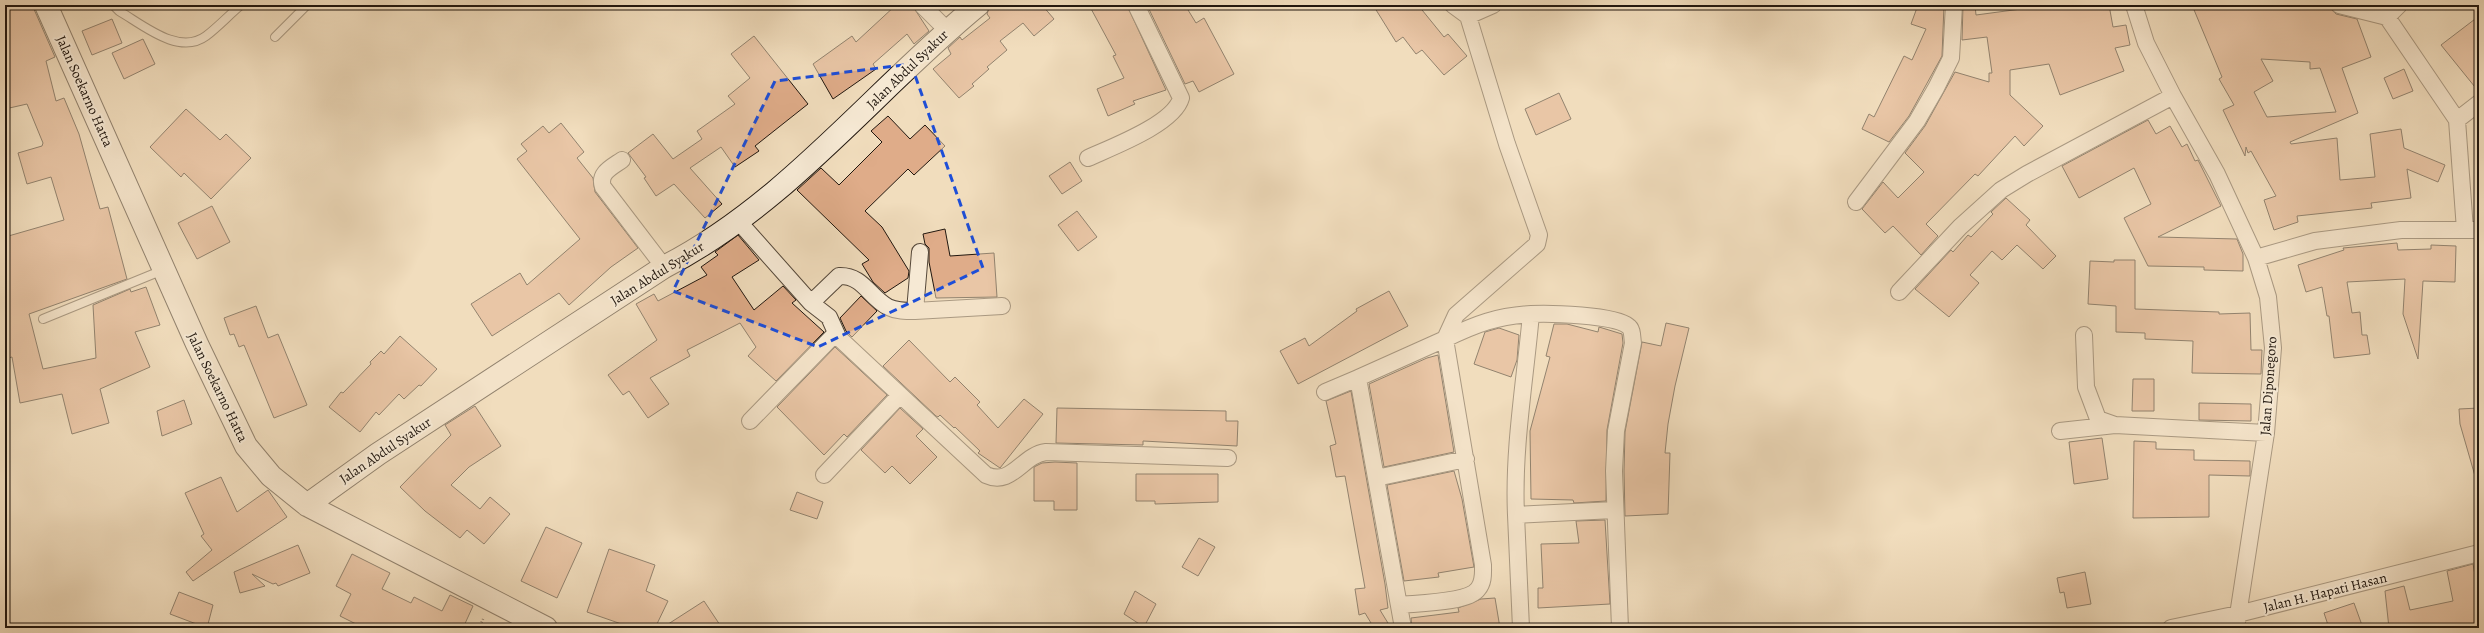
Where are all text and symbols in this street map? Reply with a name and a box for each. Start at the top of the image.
street label: Jalan Abdul Syakur [862,25,953,113]
street label: Jalan Soekarno Hatta [51,33,118,150]
street label: Jalan Abdul Syakur [607,237,708,310]
street label: Jalan Soekarno Hatta [183,329,253,446]
street label: Jalan Diponegoro [2256,336,2281,436]
street label: Jalan Abdul Syakur [336,412,435,488]
street label: Jalan H. Hapati Hasan [2261,568,2389,617]

